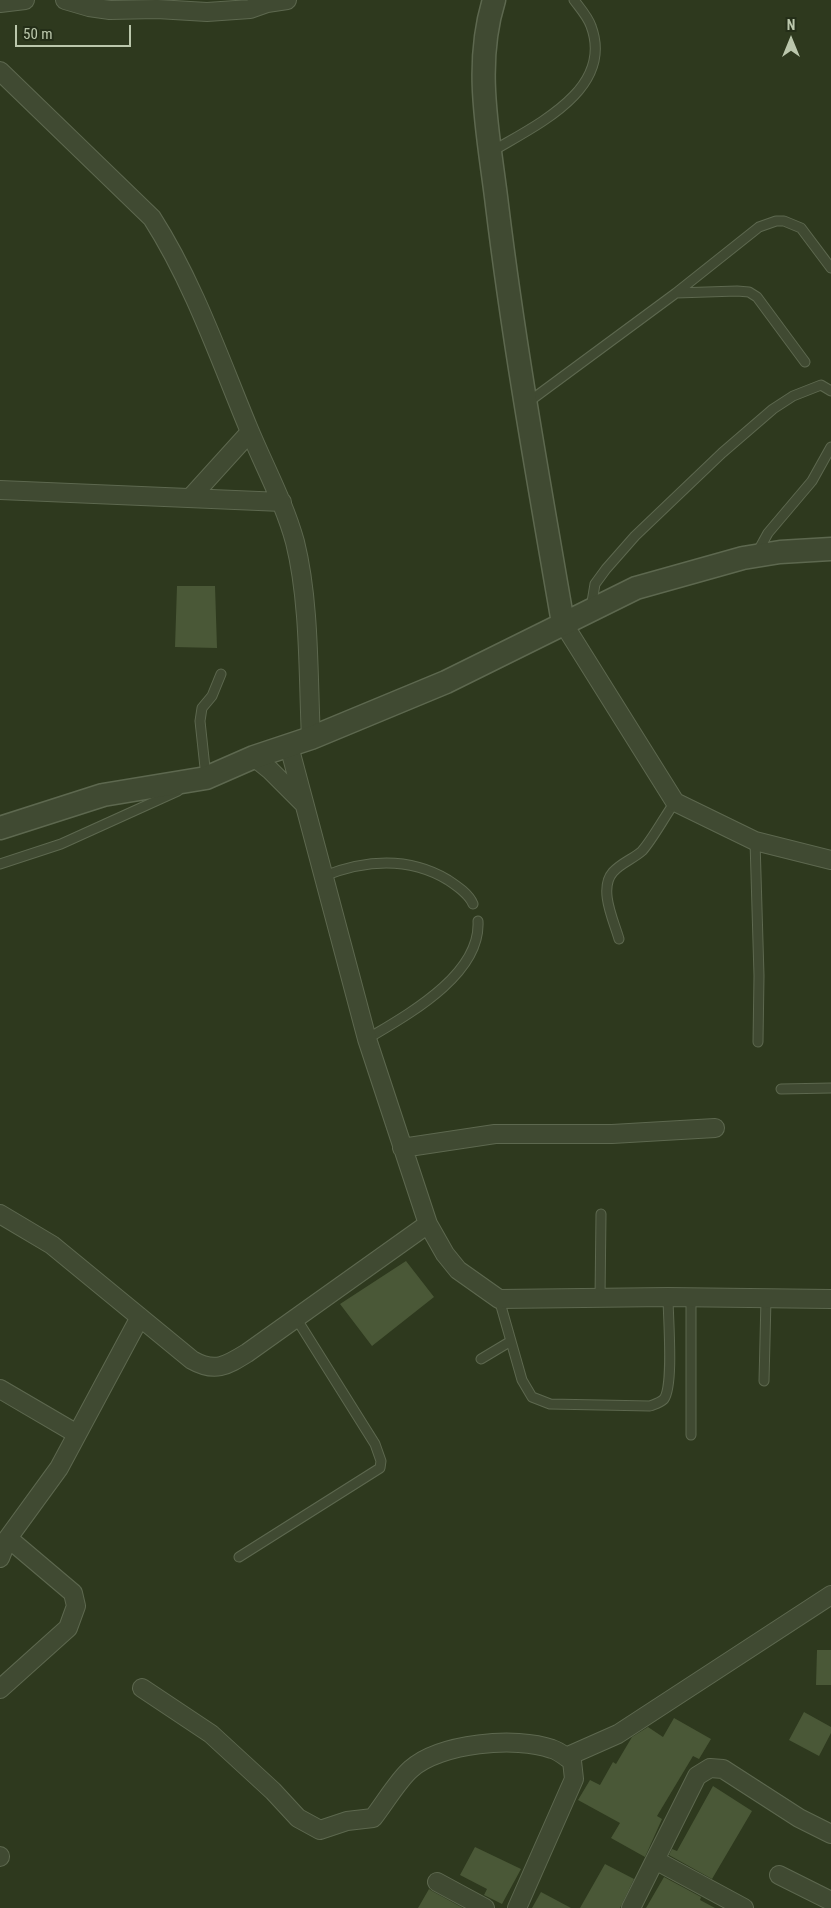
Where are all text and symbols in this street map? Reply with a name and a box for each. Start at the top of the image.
scale bar [18,15,134,47]
north arrow [766,15,816,65]
text: N [787,17,795,33]
text: 50 m [23,25,53,43]

